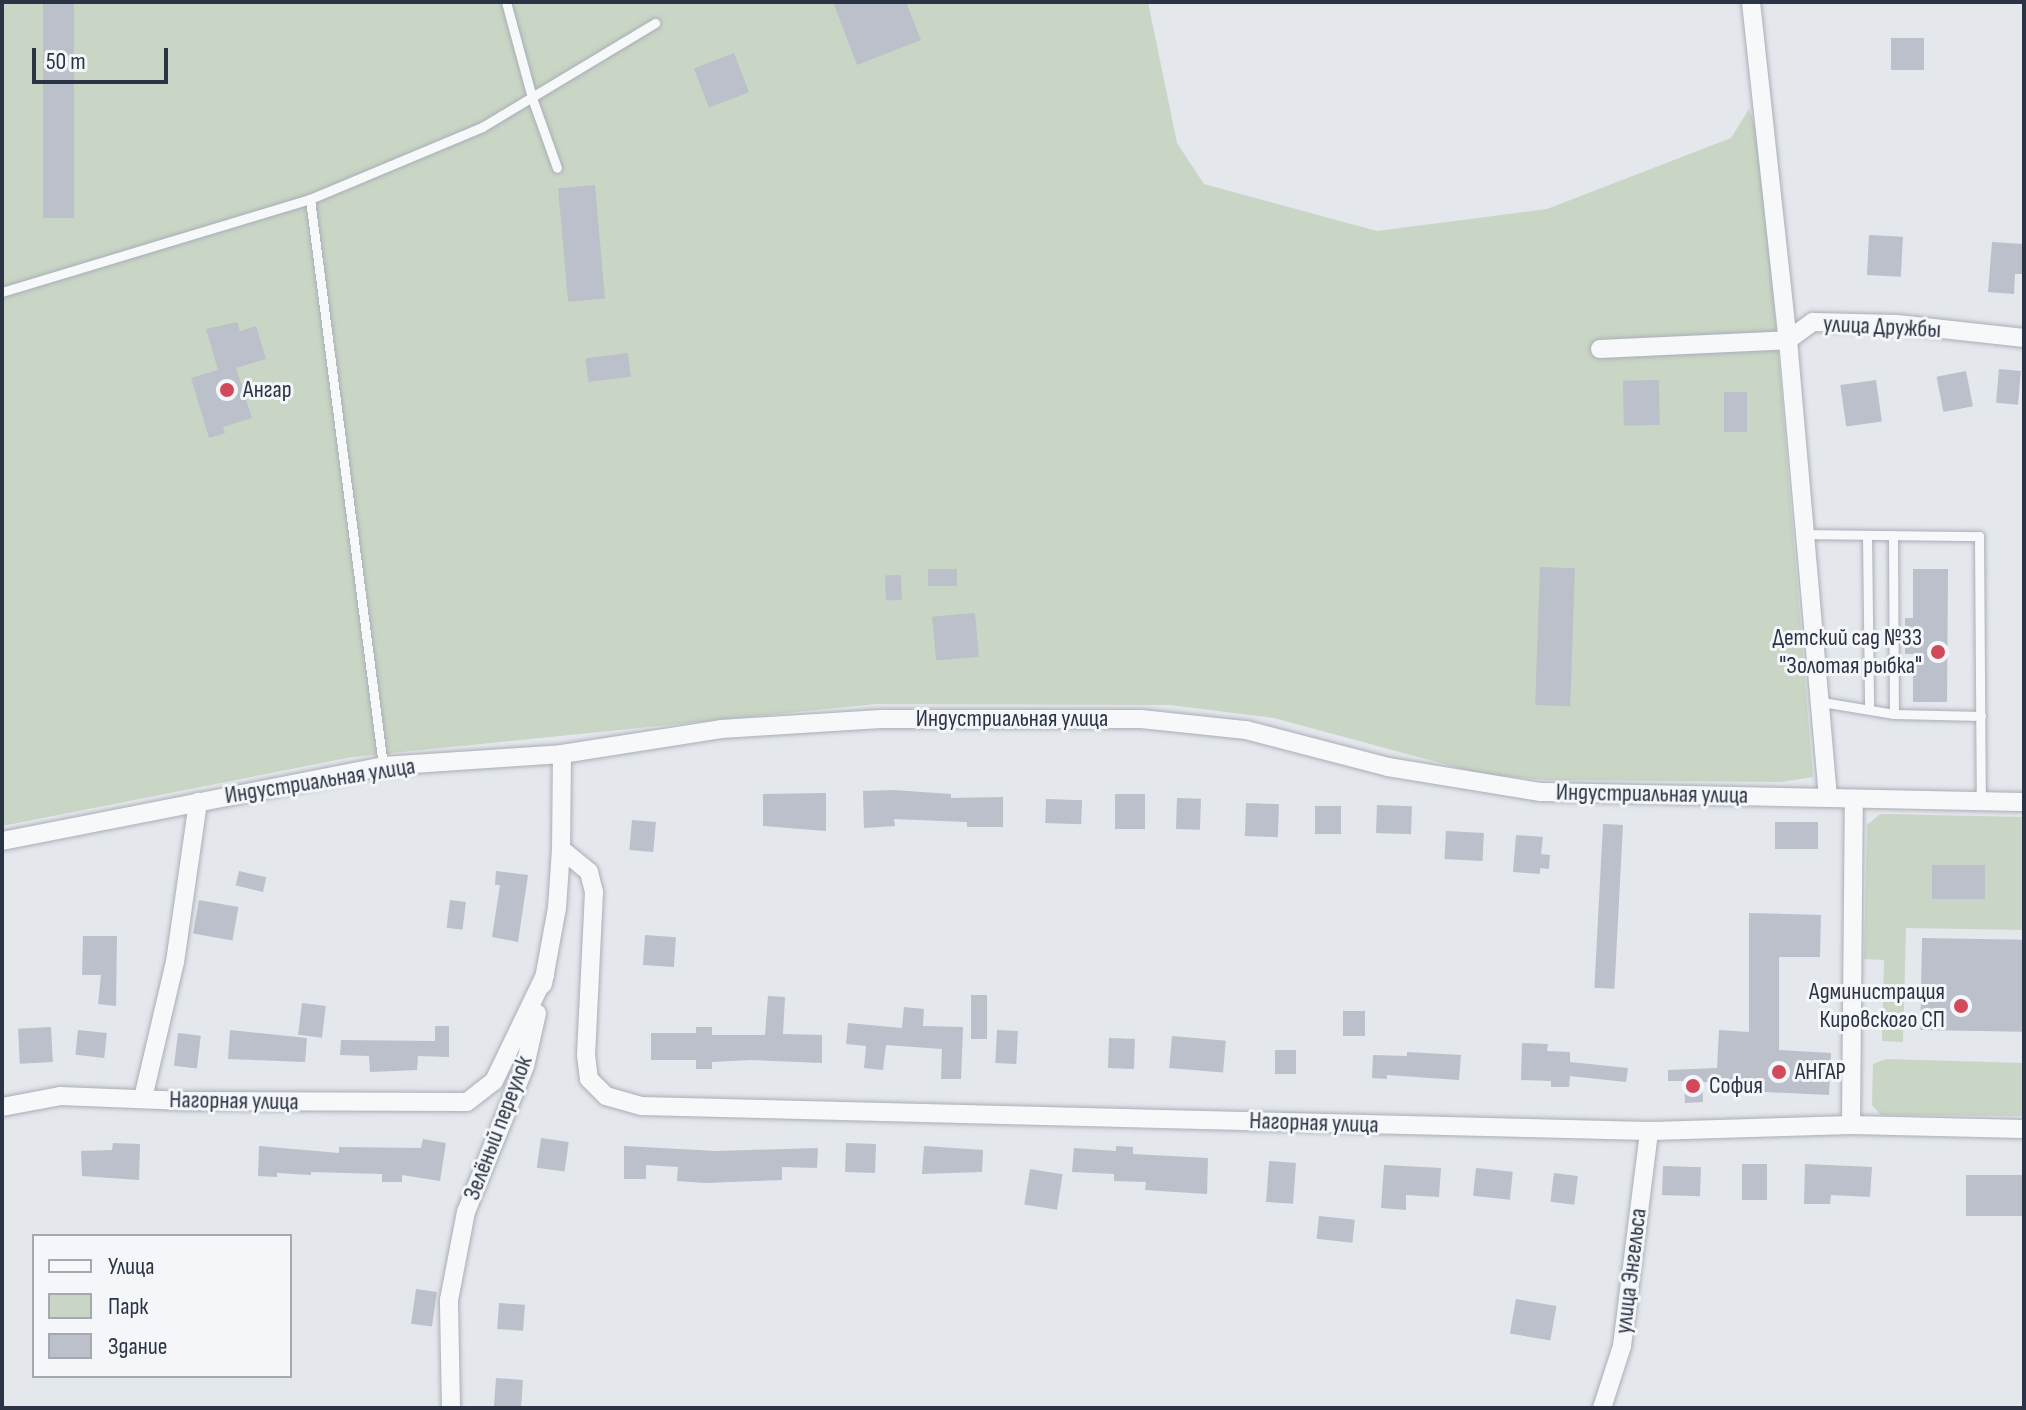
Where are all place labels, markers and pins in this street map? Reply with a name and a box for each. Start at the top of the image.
place label: Ангар [243,376,292,404]
marker: Ангар [218,381,236,399]
place label: Детский сад №33 "Золотая рыбка" [1772,624,1922,680]
marker: Детский сад №33 "Золотая рыбка" [1929,643,1947,661]
place label: Администрация Кировского СП [1809,978,1945,1034]
marker: Администрация Кировского СП [1952,997,1970,1015]
place label: АНГАР [1795,1058,1846,1086]
marker: АНГАР [1770,1063,1788,1081]
place label: София [1709,1072,1763,1100]
marker: София [1684,1077,1702,1095]

